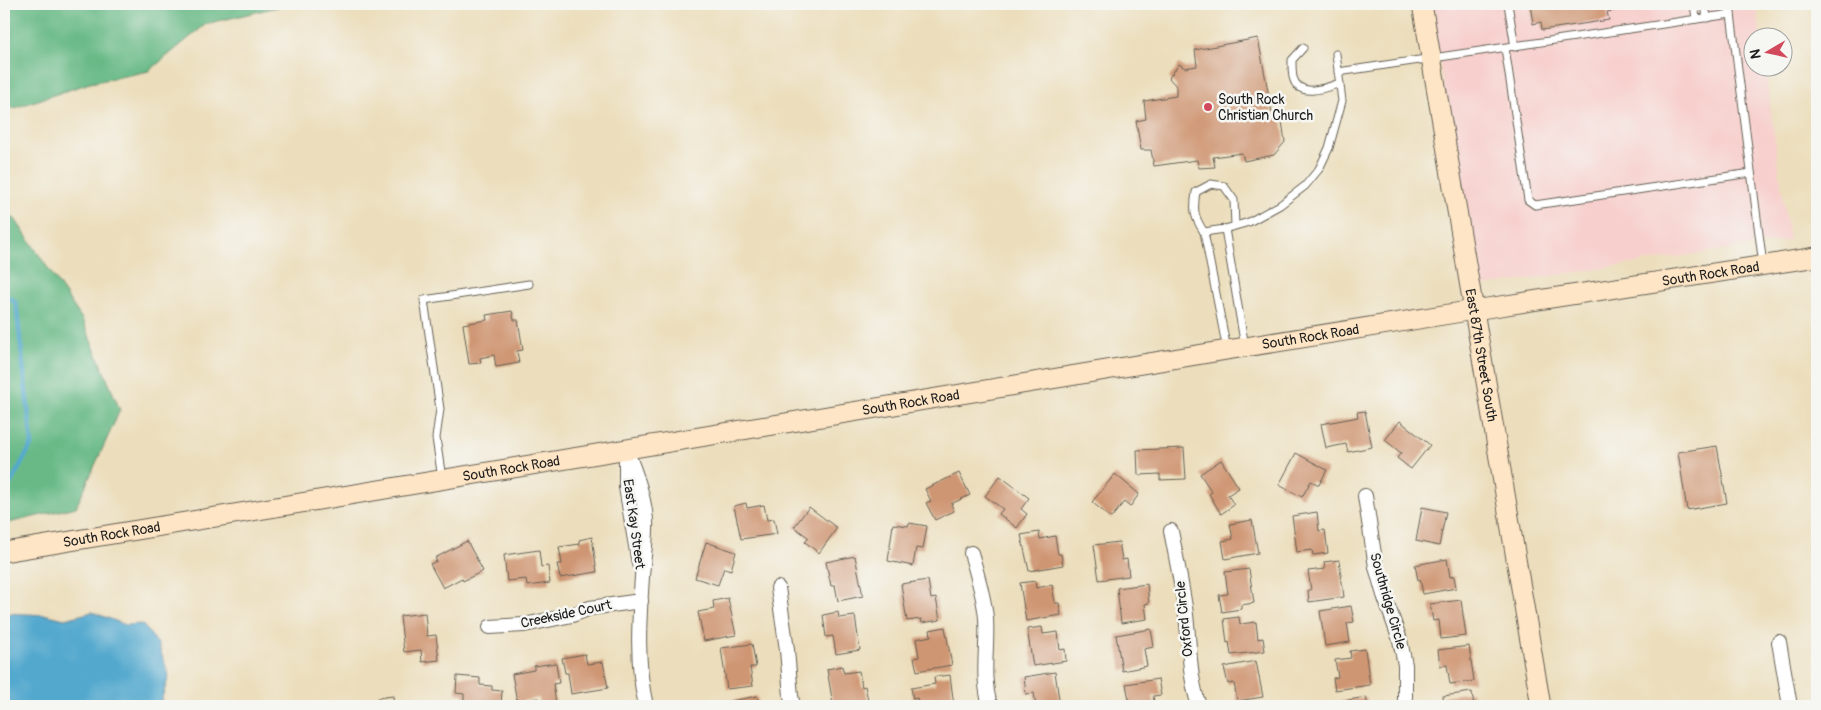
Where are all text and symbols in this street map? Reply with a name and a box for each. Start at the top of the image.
north arrow [1744,28,1794,78]
text: N [1747,48,1765,60]
place label: South Rock Christian Church [1218,91,1313,124]
marker: South Rock Christian Church [1202,101,1214,113]
street label: South Rock Road [1660,258,1761,289]
street label: East 87th Street South [1462,287,1501,423]
street label: South Rock Road [1260,320,1361,353]
street label: South Rock Road [861,386,961,419]
street label: South Rock Road [461,452,561,485]
street label: East Kay Street [619,478,649,570]
street label: South Rock Road [61,518,162,551]
street label: Southridge Circle [1366,551,1410,651]
street label: Oxford Circle [1172,580,1196,658]
street label: Creekside Court [519,596,613,632]

